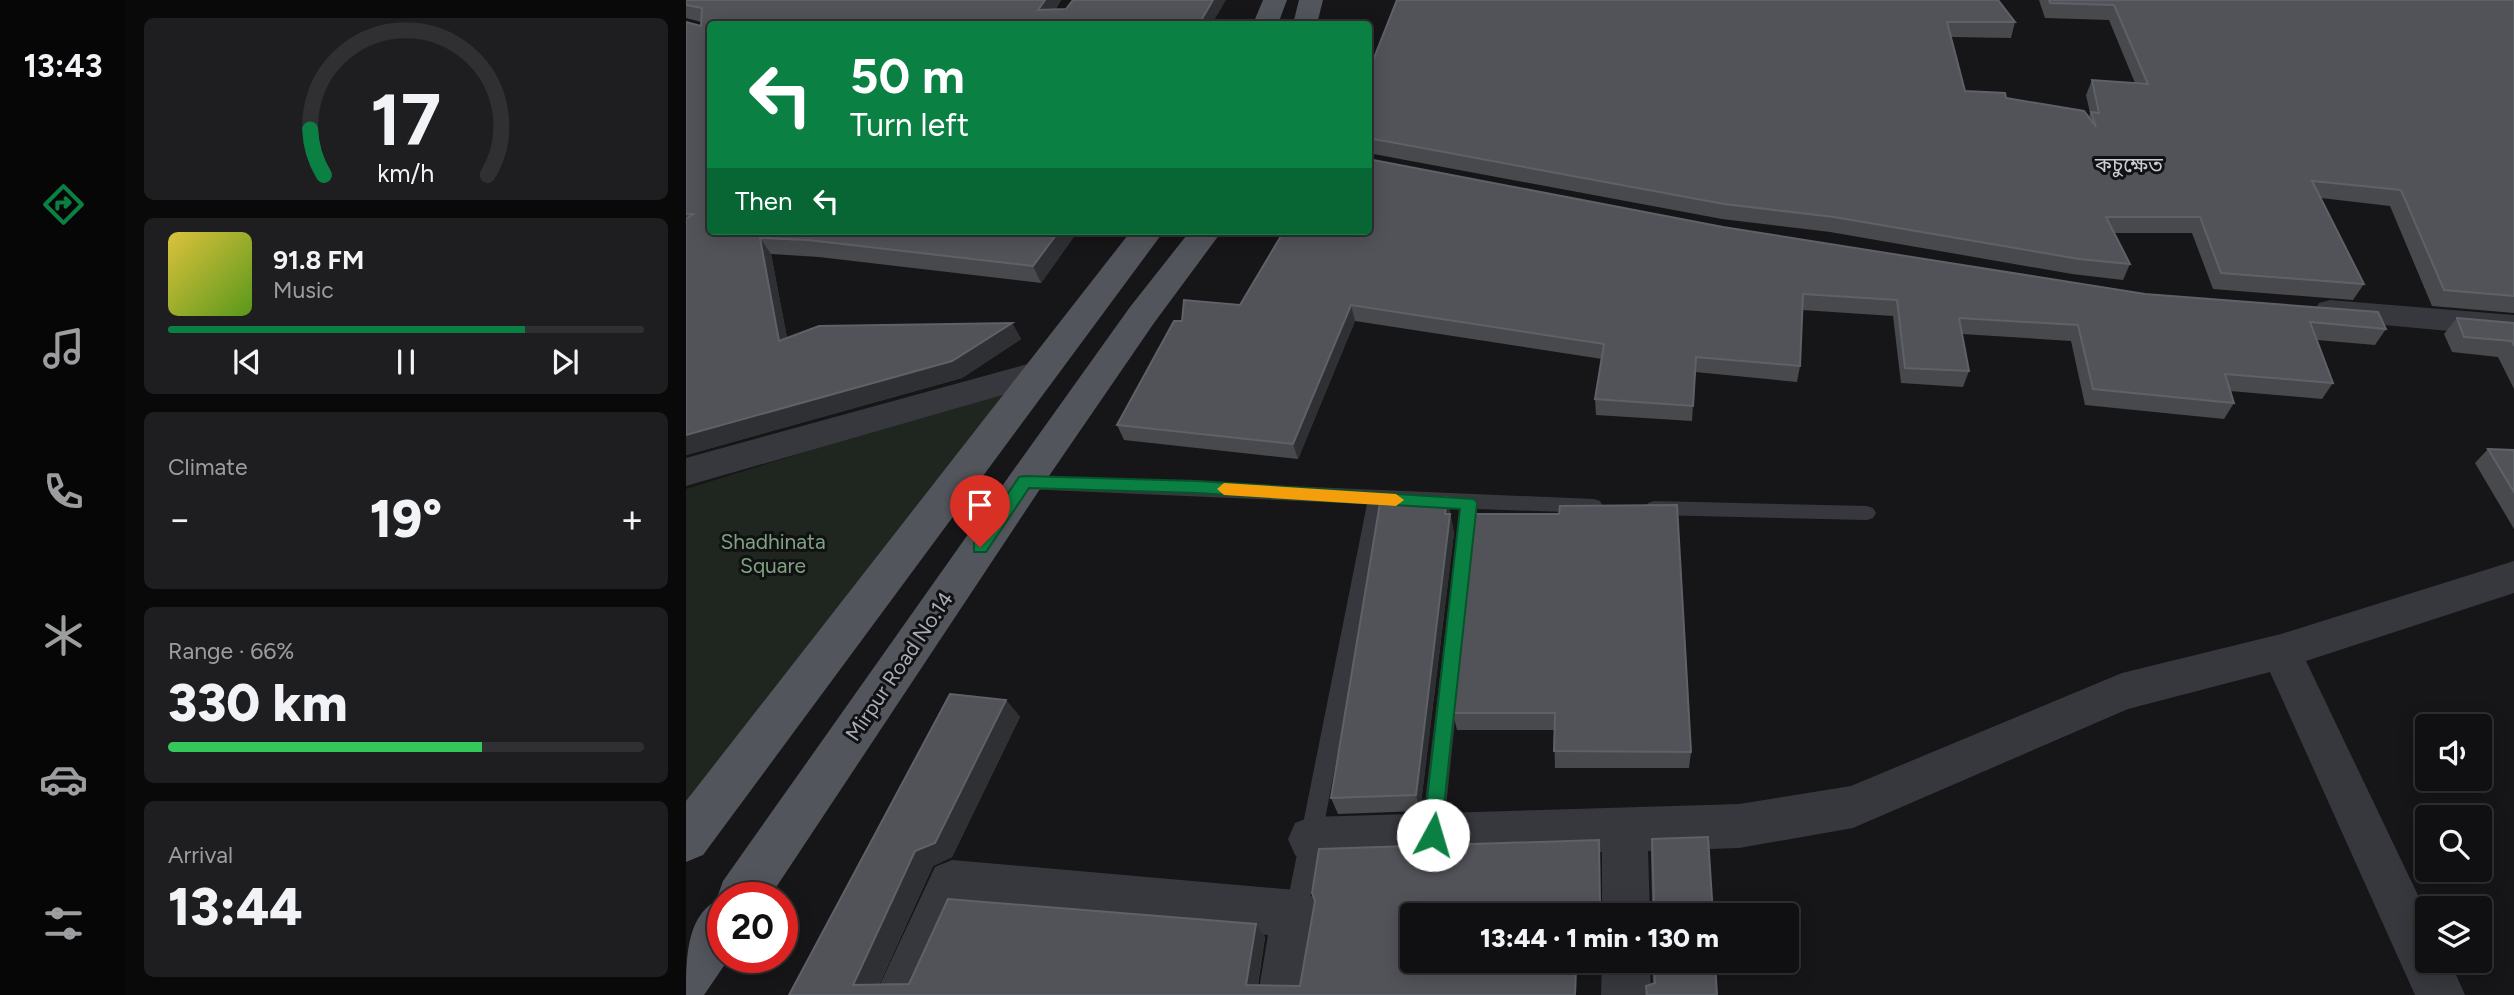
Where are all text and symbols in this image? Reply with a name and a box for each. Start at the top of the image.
text: 50 m [850,46,965,105]
text: 13:43 [24,47,102,85]
icon: left [735,49,826,140]
text: 17 [370,76,442,163]
text: Turn left [850,106,969,144]
district label: কচুক্ষেত [2094,152,2164,178]
text: km/h [377,158,435,188]
icon: directions [39,180,88,229]
icon: left [807,182,845,220]
text: Then [735,185,793,217]
text: 91.8 FM [273,244,364,276]
text: Music [273,276,334,304]
icon: music [39,324,88,373]
icon: previous [228,343,266,381]
icon: pause [387,343,425,381]
icon: next [546,343,584,381]
text: Climate [168,453,247,481]
icon: phone [39,467,88,516]
pin [950,475,1010,547]
icon: arrive [961,486,999,524]
text: 19° [370,488,442,550]
text: − [168,496,192,542]
text: + [620,496,644,542]
park label: Shadhinata Square [720,529,826,578]
street label: Mirpur Road No.14 [840,587,958,745]
icon: climate [39,611,88,660]
text: Range · 66% [168,637,294,665]
text: 330 km [168,672,347,734]
map controls [2415,714,2492,973]
button: sound [2415,714,2492,791]
icon: car [39,755,88,804]
position arrow [1396,798,1470,872]
button: search [2415,805,2492,882]
text: Arrival [168,841,233,869]
text: 13:44 [168,876,303,938]
speed limit sign: 20 [707,882,798,973]
button: layers [2415,896,2492,973]
icon: filters [39,899,88,948]
text: 13:44 · 1 min · 130 m [1480,922,1719,954]

